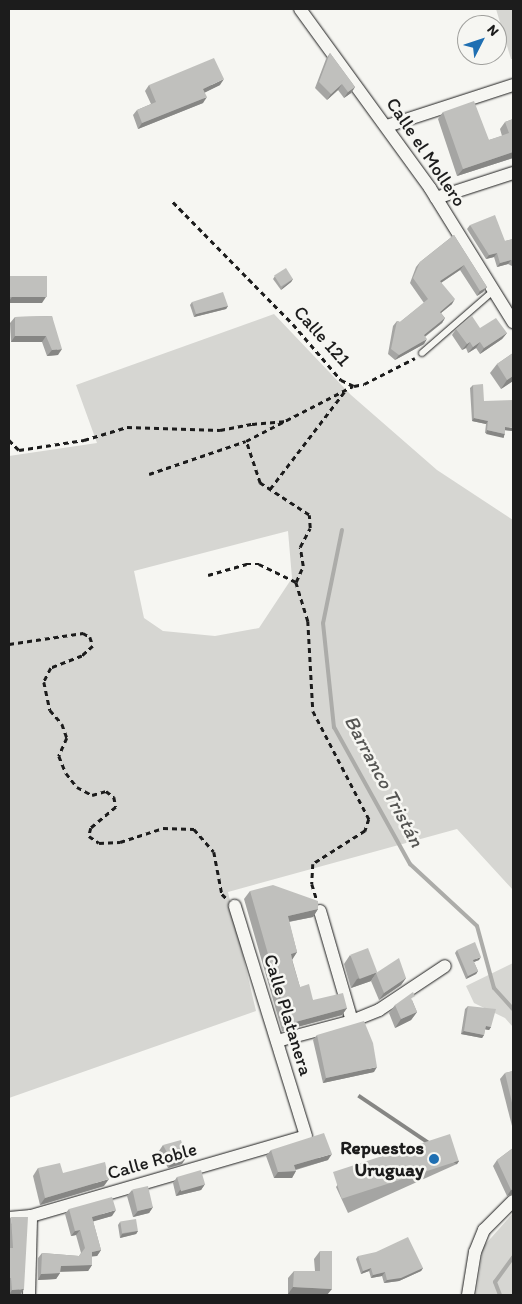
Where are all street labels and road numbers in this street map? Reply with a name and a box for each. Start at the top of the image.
street label: Calle el Mollero [381,93,471,211]
street label: Calle 121 [289,301,355,371]
street label: Calle Platanera [259,951,317,1079]
street label: Calle Roble [105,1137,199,1185]

